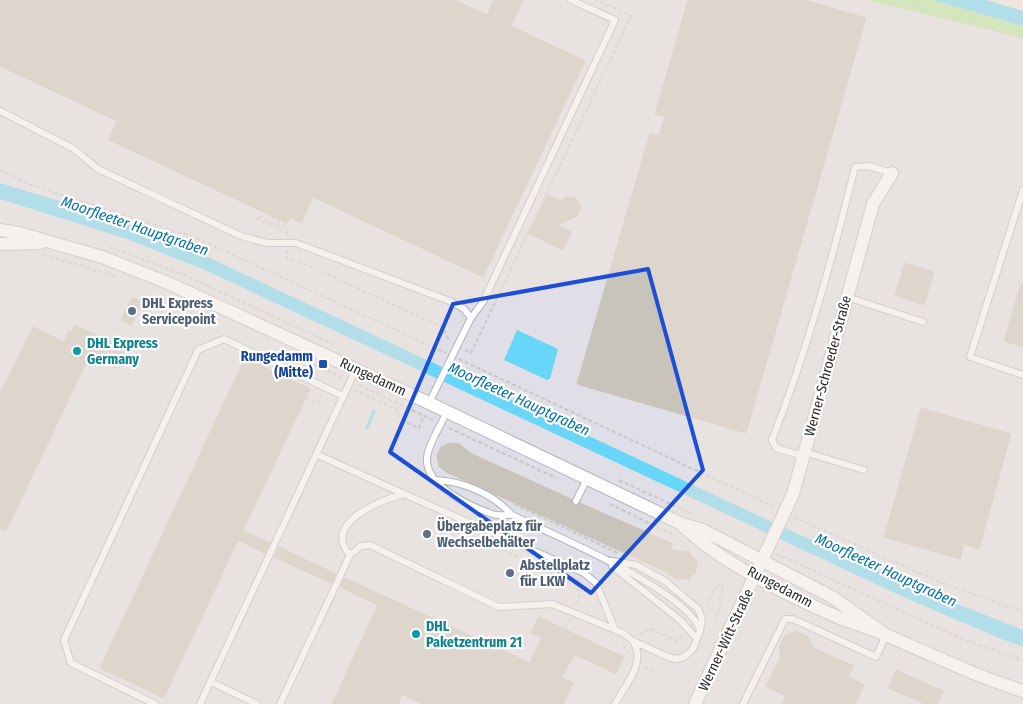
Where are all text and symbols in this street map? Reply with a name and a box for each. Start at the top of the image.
water label: Moorfleeter Hauptgraben [59,192,211,260]
street label: Werner-Schroeder-Straße [801,294,855,438]
place label: DHL Express Servicepoint [142,295,217,328]
marker: DHL Express Servicepoint [126,305,138,317]
place label: DHL Express Germany [87,335,158,368]
marker: DHL Express Germany [71,345,83,357]
place label: Rungedamm (Mitte) [241,348,313,381]
street label: Rungedamm [337,354,409,400]
marker: Rungedamm (Mitte) [317,358,329,370]
water label: Moorfleeter Hauptgraben [445,358,593,440]
place label: Übergabeplatz für Wechselbehälter [437,517,543,551]
marker: Übergabeplatz für Wechselbehälter [421,528,433,540]
water label: Moorfleeter Hauptgraben [812,529,960,611]
place label: Abstellplatz für LKW [519,557,590,590]
street label: Rungedamm [744,563,816,611]
marker: Abstellplatz für LKW [504,567,516,579]
street label: Werner-Witt-Straße [695,586,757,694]
place label: DHL Paketzentrum 21 [426,618,522,651]
marker: DHL Paketzentrum 21 [410,628,422,640]

